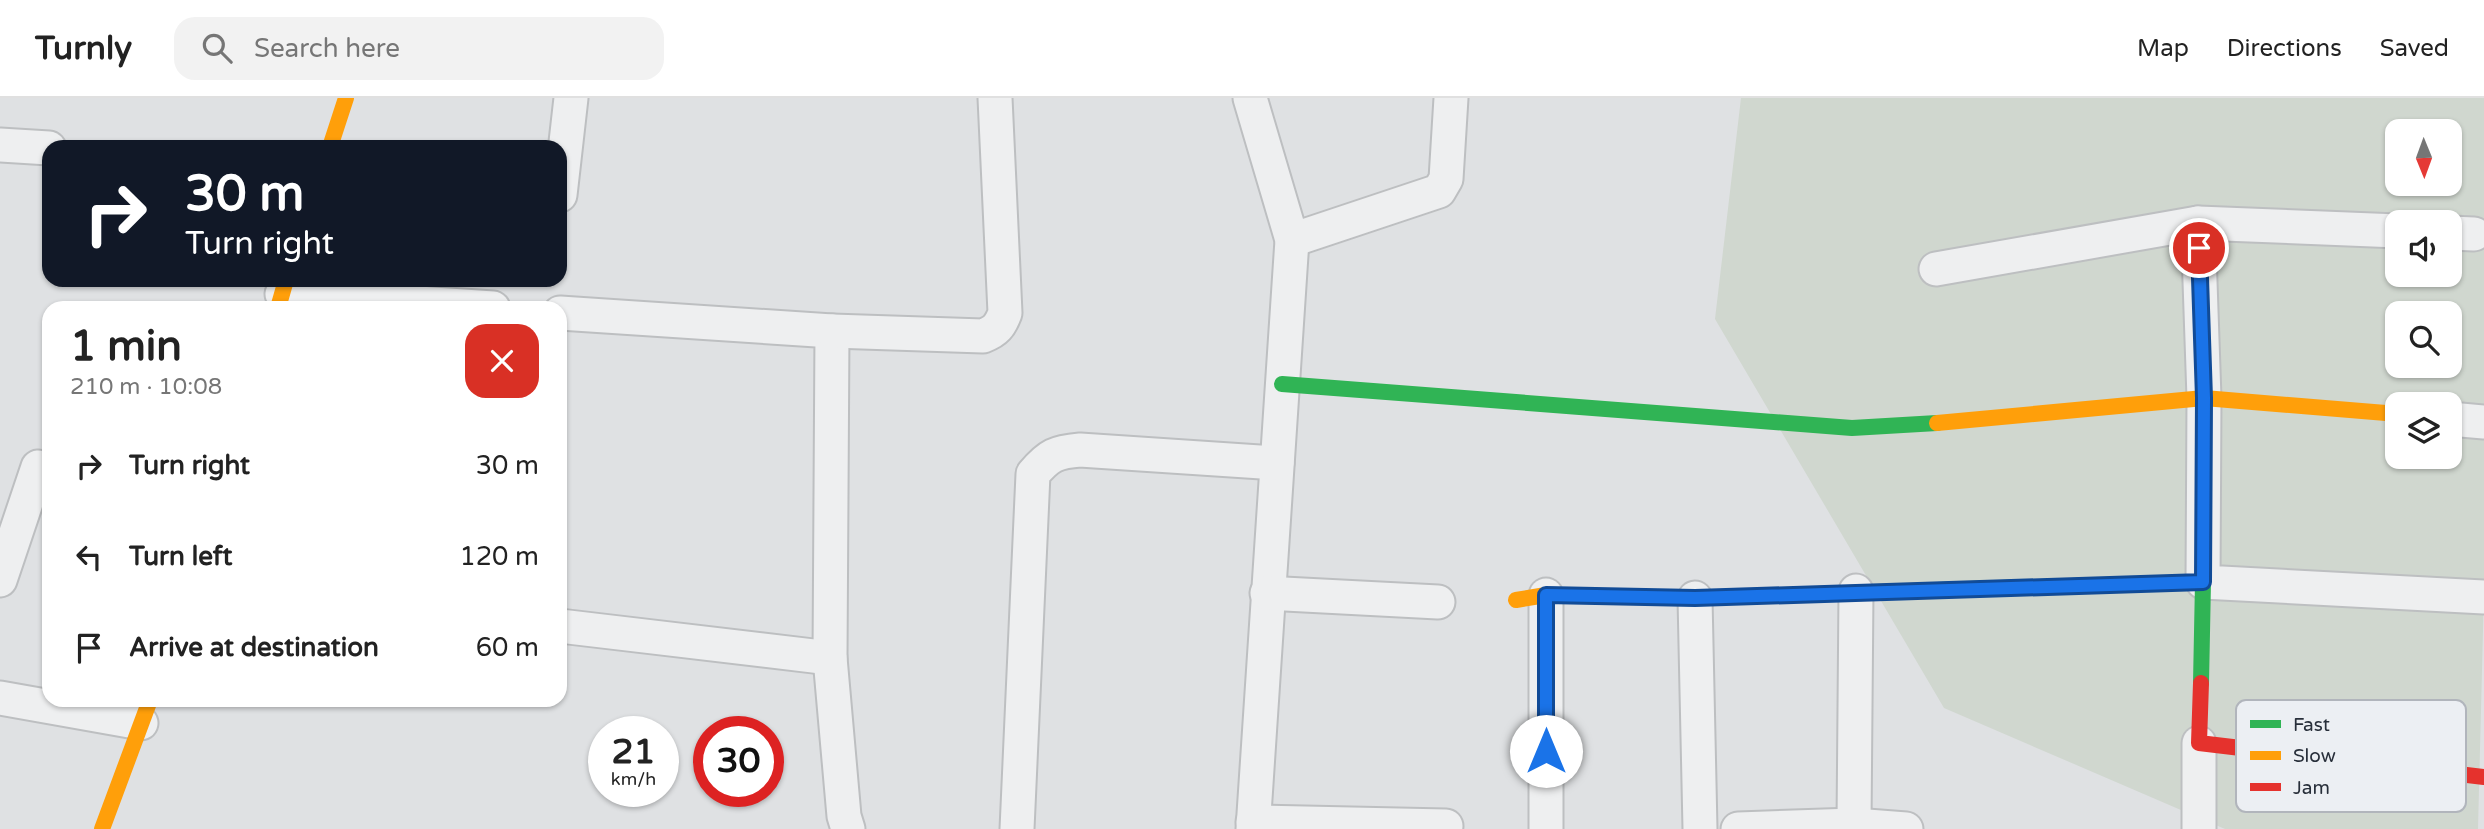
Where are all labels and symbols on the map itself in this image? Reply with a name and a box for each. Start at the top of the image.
north arrow [2385,119,2462,196]
pin [2169,218,2229,278]
legend [2236,700,2466,812]
position arrow [1509,714,1583,788]
text: Fast [2293,714,2330,736]
speed limit sign: 30 [693,716,784,807]
text: Slow [2293,745,2336,767]
text: Jam [2293,777,2330,799]

